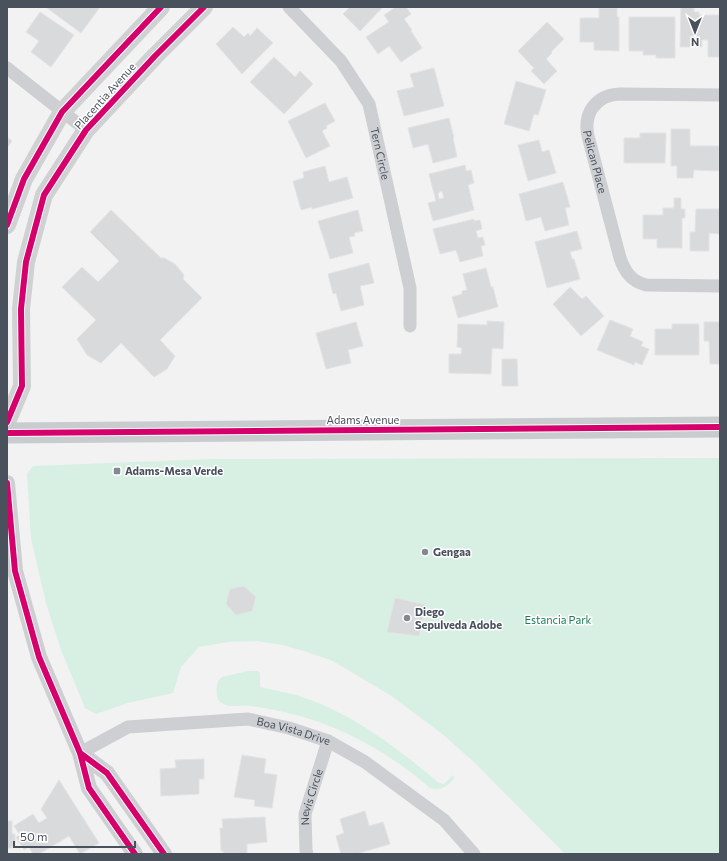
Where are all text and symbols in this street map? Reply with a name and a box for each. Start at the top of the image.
north arrow [675,12,715,52]
text: N [691,36,699,49]
street label: Placentia Avenue [71,60,138,132]
street label: Tern Circle [368,126,393,181]
street label: Pelican Place [581,129,610,195]
street label: Adams Avenue [327,413,400,426]
place label: Adams-Mesa Verde [125,464,223,477]
marker: Adams-Mesa Verde [112,466,122,476]
place label: Gengaa [433,545,471,558]
marker: Gengaa [420,547,430,557]
place label: Diego Sepulveda Adobe [415,605,502,631]
marker: Diego Sepulveda Adobe [402,613,412,623]
park label: Estancia Park [524,613,592,626]
street label: Boa Vista Drive [256,714,332,747]
street label: Nevis Circle [298,767,325,825]
scale bar [14,823,135,849]
text: 50 m [20,829,48,843]

